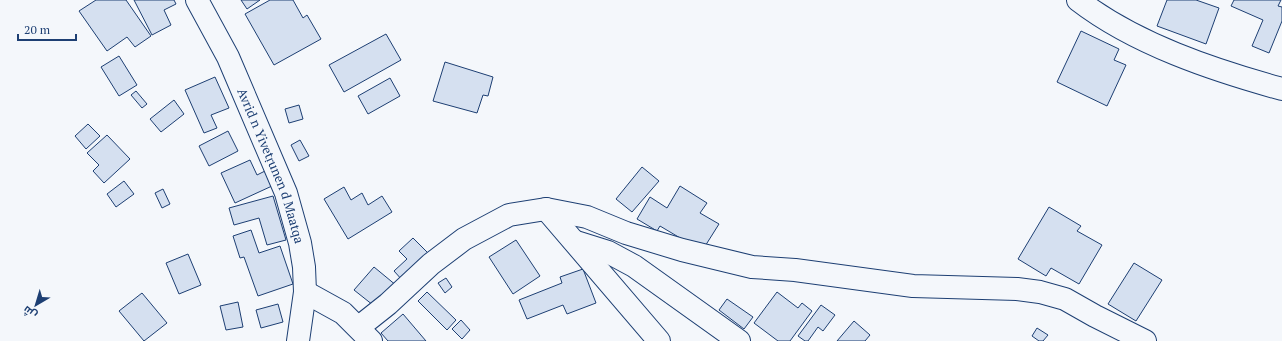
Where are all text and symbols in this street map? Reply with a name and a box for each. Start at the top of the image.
scale bar [18,16,76,42]
text: 20 m [24,22,51,37]
street label: Avrid n Yivetṛunen d Maatqa [233,85,309,246]
north arrow [16,285,56,325]
text: ش [20,303,40,323]

